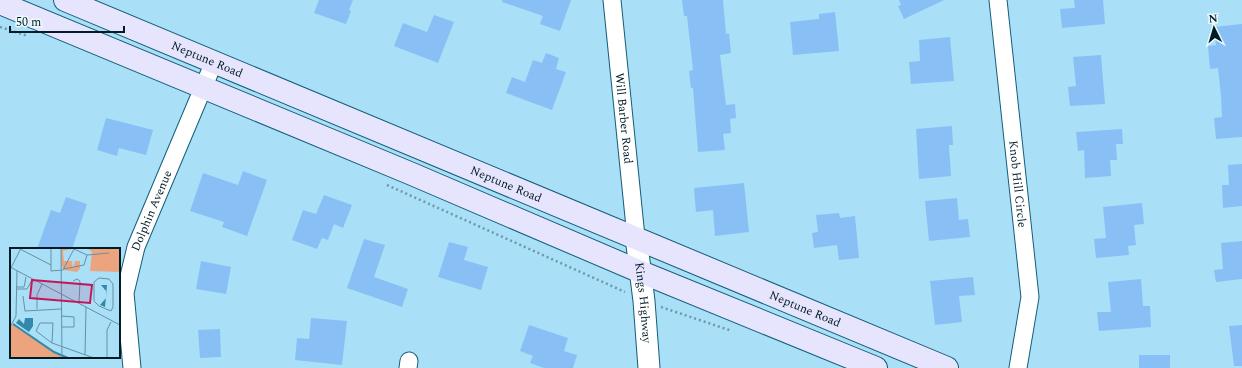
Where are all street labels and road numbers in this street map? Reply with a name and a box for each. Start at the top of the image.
street label: Neptune Road [168,36,246,83]
street label: Will Barber Road [610,72,638,165]
street label: Knob Hill Circle [1004,139,1032,229]
street label: Neptune Road [467,161,545,208]
street label: Dolphin Avenue [126,167,177,254]
street label: Kings Highway [630,261,657,345]
street label: Neptune Road [766,285,844,332]

